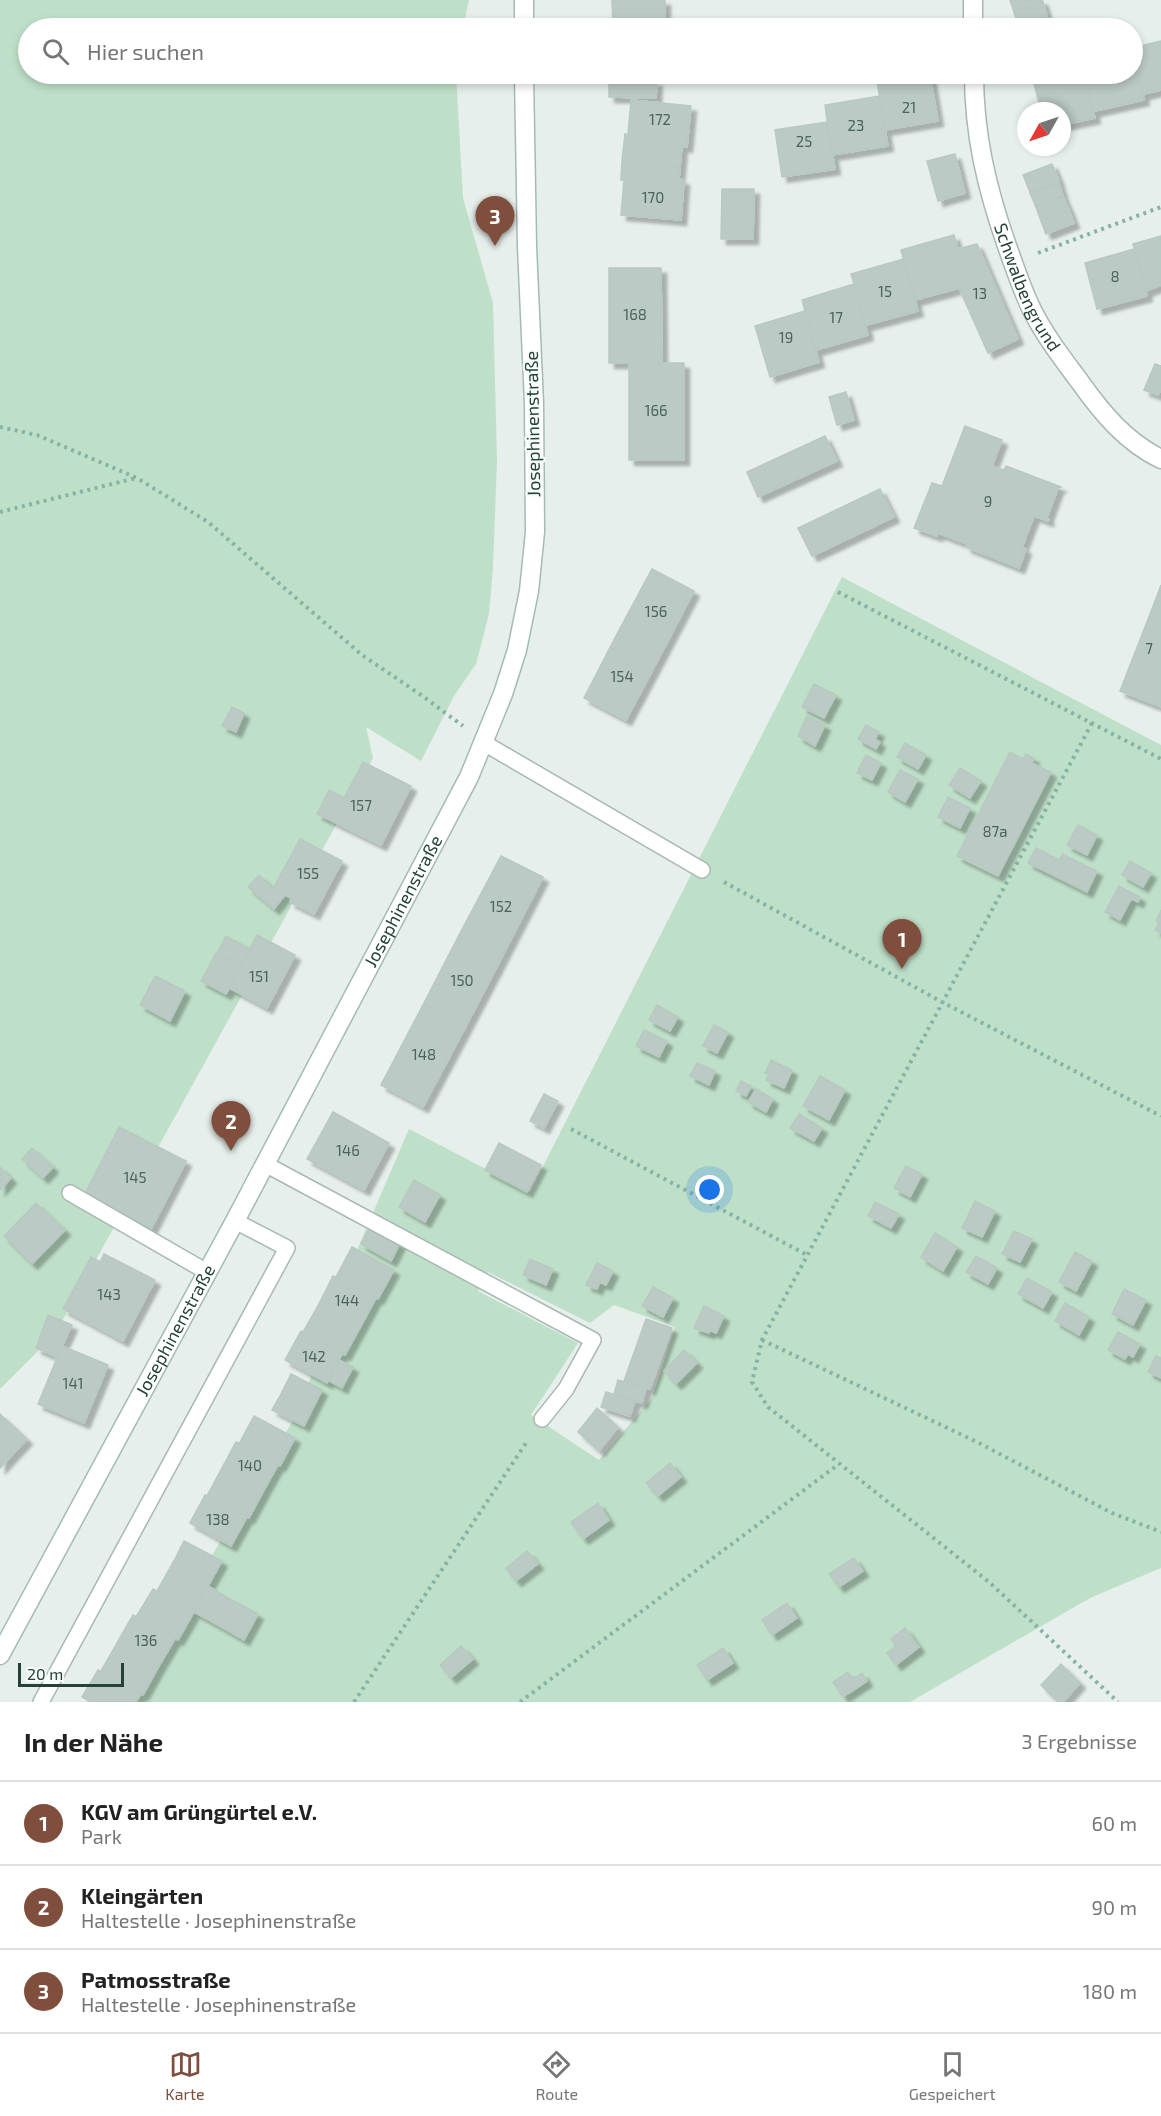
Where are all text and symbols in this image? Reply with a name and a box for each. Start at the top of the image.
search box [18,18,1143,84]
icon: search [39,35,72,68]
text: Hier suchen [87,38,204,64]
house number: 21 [902,98,916,116]
north arrow [1017,102,1071,156]
house number: 172 [649,110,671,128]
house number: 23 [848,116,864,134]
house number: 25 [796,132,812,150]
house number: 170 [642,188,664,206]
pin: 3 [476,196,514,246]
street label: Schwalbengrund [990,220,1066,355]
house number: 8 [1110,267,1120,285]
house number: 15 [878,282,892,300]
house number: 13 [973,284,987,302]
house number: 168 [623,305,647,323]
house number: 17 [829,308,843,326]
house number: 19 [779,328,793,346]
street label: Josephinenstraße [520,351,544,497]
house number: 166 [644,401,668,419]
house number: 9 [984,492,992,510]
house number: 156 [645,602,667,620]
house number: 7 [1145,639,1153,657]
house number: 154 [610,667,634,685]
house number: 157 [350,796,372,814]
house number: 87a [982,822,1008,840]
street label: Josephinenstraße [359,831,446,971]
house number: 155 [297,864,319,882]
house number: 152 [490,897,512,915]
pin: 1 [882,920,922,969]
house number: 151 [249,967,269,985]
house number: 150 [450,971,474,989]
house number: 148 [412,1045,436,1063]
pin: 2 [212,1102,250,1151]
house number: 146 [336,1141,360,1159]
house number: 145 [123,1168,147,1186]
your location [695,1175,724,1204]
street label: Josephinenstraße [130,1261,219,1400]
house number: 143 [97,1285,121,1303]
house number: 144 [335,1291,359,1309]
house number: 142 [302,1347,326,1365]
house number: 141 [62,1374,84,1392]
house number: 140 [238,1456,262,1474]
house number: 138 [206,1510,230,1528]
house number: 136 [135,1631,157,1649]
scale bar [18,1660,124,1688]
text: 20 m [27,1664,63,1683]
text: In der Nähe [24,1726,163,1757]
text: 3 Ergebnisse [1021,1729,1137,1753]
text: KGV am Grüngürtel e.V. [81,1798,317,1824]
text: 1 [39,1811,48,1835]
text: 60 m [1092,1811,1137,1835]
text: Park [81,1824,122,1848]
text: Kleingärten [81,1882,203,1908]
text: 2 [38,1895,49,1919]
text: 90 m [1092,1895,1137,1919]
text: Haltestelle · Josephinenstraße [81,1908,356,1932]
text: Patmosstraße [81,1966,231,1992]
text: 3 [38,1979,49,2003]
text: 180 m [1083,1979,1137,2003]
text: Haltestelle · Josephinenstraße [81,1992,356,2016]
tab: Karte [165,2048,205,2103]
tab: Route [535,2048,578,2103]
tab: Gespeichert [909,2048,996,2103]

